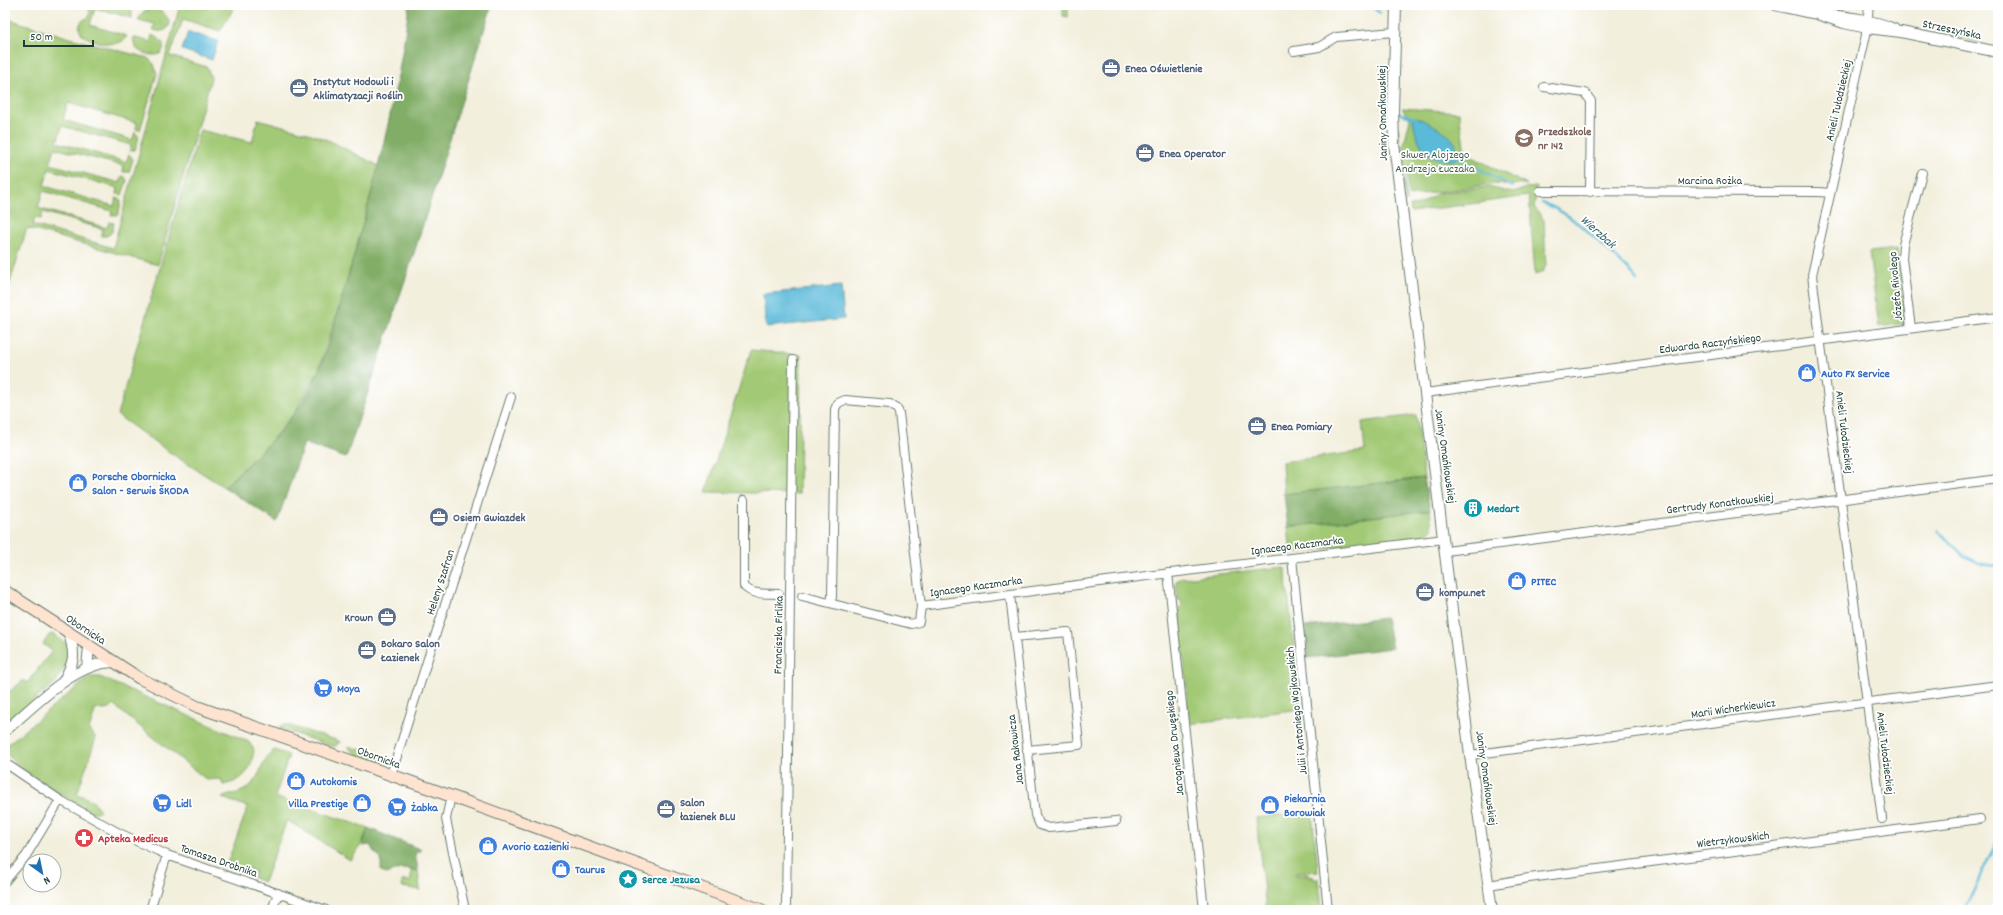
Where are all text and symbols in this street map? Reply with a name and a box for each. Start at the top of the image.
street label: Strzeszyńska [1921,16,1983,45]
scale bar [24,22,93,48]
text: 50 m [30,29,53,46]
office icon: Enea Oświetlenie [1100,57,1122,79]
street label: Anieli Tułodzieckiej [1822,58,1857,143]
place label: Enea Oświetlenie [1125,61,1203,78]
street label: Janiny Omańkowskiej [1374,65,1393,161]
place label: Instytut Hodowli i Aklimatyzacji Roślin [313,74,403,105]
office icon: Instytut Hodowli i Aklimatyzacji Roślin [288,77,310,99]
place label: Przedszkole nr 142 [1538,124,1592,155]
school or university icon: Przedszkole nr 142 [1513,127,1535,149]
office icon: Enea Operator [1134,142,1156,164]
place label: Enea Operator [1159,146,1226,163]
park label: Skwer Alojzego Andrzeja Łuczaka [1395,147,1475,178]
street label: Marcina Rożka [1678,173,1743,190]
water label: Wierzbak [1575,212,1621,255]
street label: Józefa Rivolego [1885,251,1908,321]
street label: Edwarda Raczyńskiego [1658,330,1762,359]
shop icon: Auto FX Service [1796,362,1818,384]
place label: Auto FX Service [1821,366,1891,383]
street label: Anieli Tułodzieckiej [1830,390,1857,475]
street label: Janiny Omańkowskiej [1429,408,1460,505]
office icon: Enea Pomiary [1246,415,1268,437]
place label: Enea Pomiary [1271,419,1333,436]
place label: Porsche Obornicka Salon - Serwis ŠKODA [92,469,190,500]
shop icon: Porsche Obornicka Salon - Serwis ŠKODA [67,472,89,494]
street label: Gertrudy Konatkowskiej [1665,489,1775,520]
building icon: Medart [1462,497,1484,519]
place label: Medart [1487,501,1520,518]
office icon: Osiem Gwiazdek [428,506,450,528]
place label: Osiem Gwiazdek [453,510,525,527]
street label: Ignacego Kaczmarka [1250,532,1345,561]
street label: Heleny Szafran [423,547,460,617]
shop icon: PITEC [1506,570,1528,592]
street label: Ignacego Kaczmarka [929,573,1024,602]
place label: PITEC [1531,574,1556,591]
office icon: kompu.net [1414,581,1436,603]
place label: kompu.net [1439,585,1486,602]
street label: Franciszka Firlika [770,595,789,674]
office icon: Krown [376,606,398,628]
place label: Krown [344,610,373,627]
street label: Obornicka [62,611,109,650]
place label: Bokaro Salon Łazienek [380,636,440,667]
office icon: Bokaro Salon Łazienek [356,639,378,661]
street label: Julii i Antoniego Wojkowskich [1282,646,1313,776]
supermarket icon: Moya [312,677,334,699]
place label: Moya [337,681,361,698]
street label: Jarogniewa Drwęskiego [1162,689,1189,796]
street label: Marii Wicherkiewicz [1690,695,1777,724]
street label: Anieli Tułodzieckiej [1871,711,1898,796]
street label: Jana Rakowicza [1004,713,1029,786]
street label: Janiny Omańkowskiej [1470,730,1501,827]
street label: Obornicka [354,743,403,774]
shop icon: Autokomis [285,770,307,792]
place label: Autokomis [310,774,357,791]
place label: Piekarnia Borowiak [1284,791,1327,822]
supermarket icon: Lidl [151,792,173,814]
shop icon: Villa Prestige [351,792,373,814]
shop icon: Piekarnia Borowiak [1259,794,1281,816]
place label: Salon łazienek BLU [679,795,736,826]
place label: Lidl [176,796,192,813]
place label: Villa Prestige [289,796,349,813]
supermarket icon: Żabka [386,796,408,818]
office icon: Salon łazienek BLU [655,798,677,820]
place label: Żabka [411,800,439,817]
pharmacy icon: Apteka Medicus [73,827,95,849]
street label: Wietrzykowskich [1696,828,1771,853]
place label: Apteka Medicus [98,831,168,848]
shop icon: Avorio Łazienki [477,835,499,857]
place label: Avorio Łazienki [502,839,570,856]
street label: Tomasza Drobnika [178,840,260,883]
north arrow [22,853,62,893]
shop icon: Taurus [550,858,572,880]
place label: Taurus [575,862,605,879]
place icon: Serce Jezusa [617,868,639,890]
text: N [39,872,53,888]
place label: Serce Jezusa [642,872,701,889]

